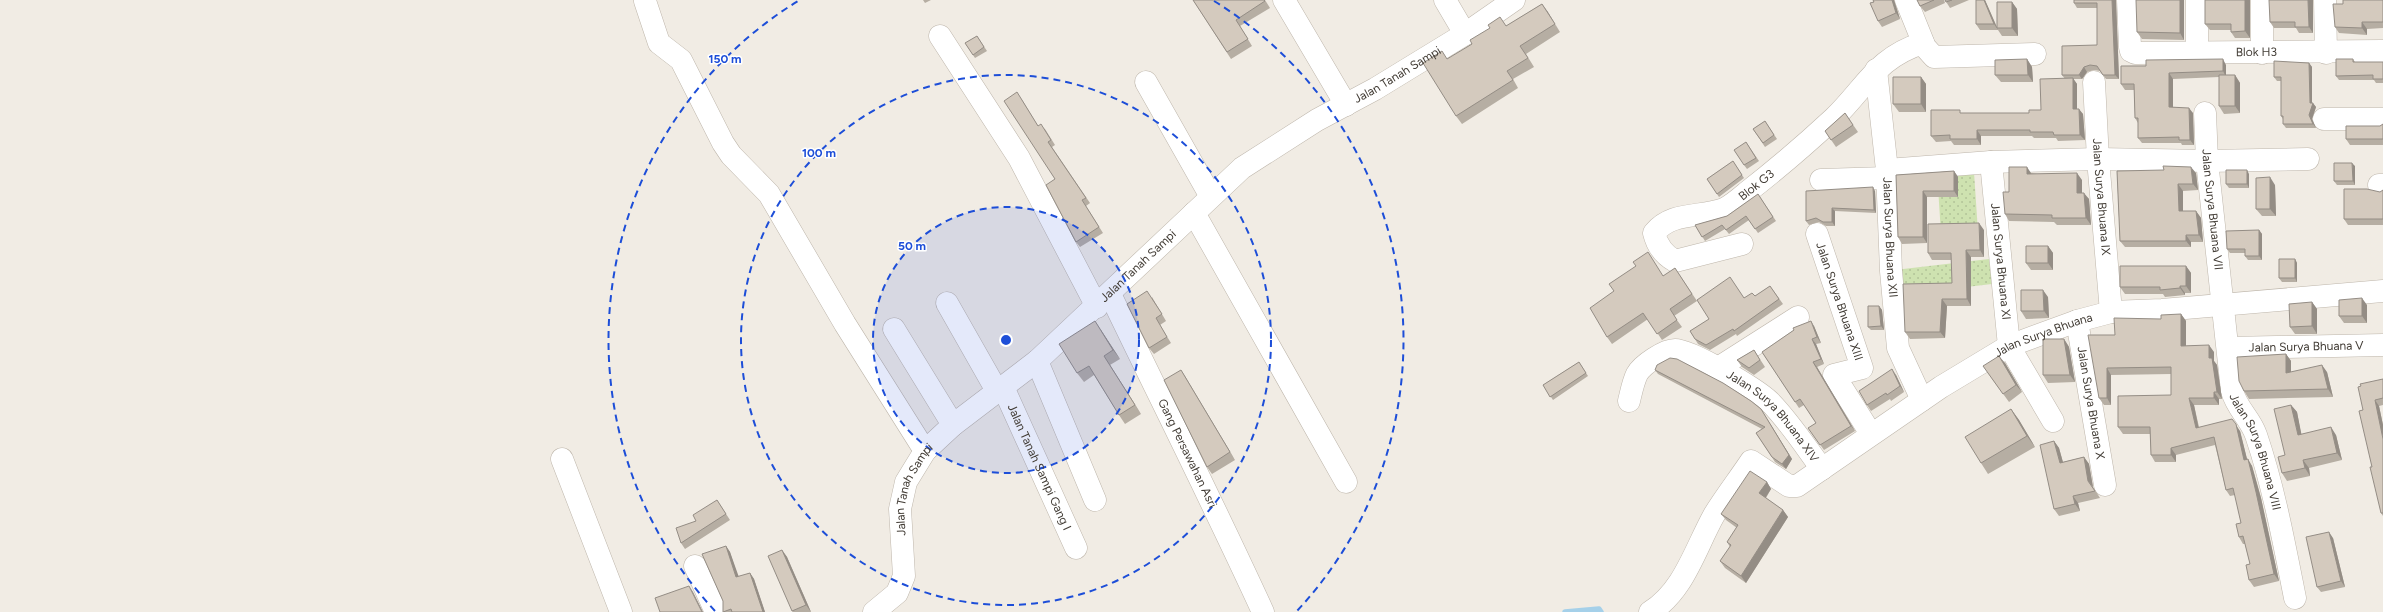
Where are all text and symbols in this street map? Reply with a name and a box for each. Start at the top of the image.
street label: Jalan Tanah Sampi [1351,43,1443,106]
street label: Blok H3 [2236,45,2277,59]
text: 150 m [708,52,742,66]
street label: Jalan Surya Bhuana IX [2090,138,2113,257]
text: 100 m [802,146,836,160]
street label: Jalan Surya Bhuana VII [2200,149,2226,271]
street label: Blok G3 [1736,167,1777,203]
street label: Jalan Surya Bhuana XII [1880,177,1900,298]
street label: Jalan Surya Bhuana XI [1988,202,2013,321]
street label: Jalan Tanah Sampi [1097,227,1179,305]
text: 50 m [898,239,926,253]
street label: Jalan Surya Bhuana XIII [1813,240,1866,362]
street label: Jalan Surya Bhuana [1992,310,2094,360]
centre of rings [999,333,1013,347]
street label: Jalan Surya Bhuana V [2248,338,2364,355]
street label: Jalan Surya Bhuana X [2074,345,2108,461]
street label: Jalan Surya Bhuana XIV [1724,367,1822,465]
street label: Jalan Surya Bhuana VIII [2226,392,2284,512]
street label: Gang Persawahan Asri [1155,396,1220,510]
street label: Jalan Tanah Sampi Gang I [1005,402,1074,532]
street label: Jalan Tanah Sampi [893,440,936,536]

